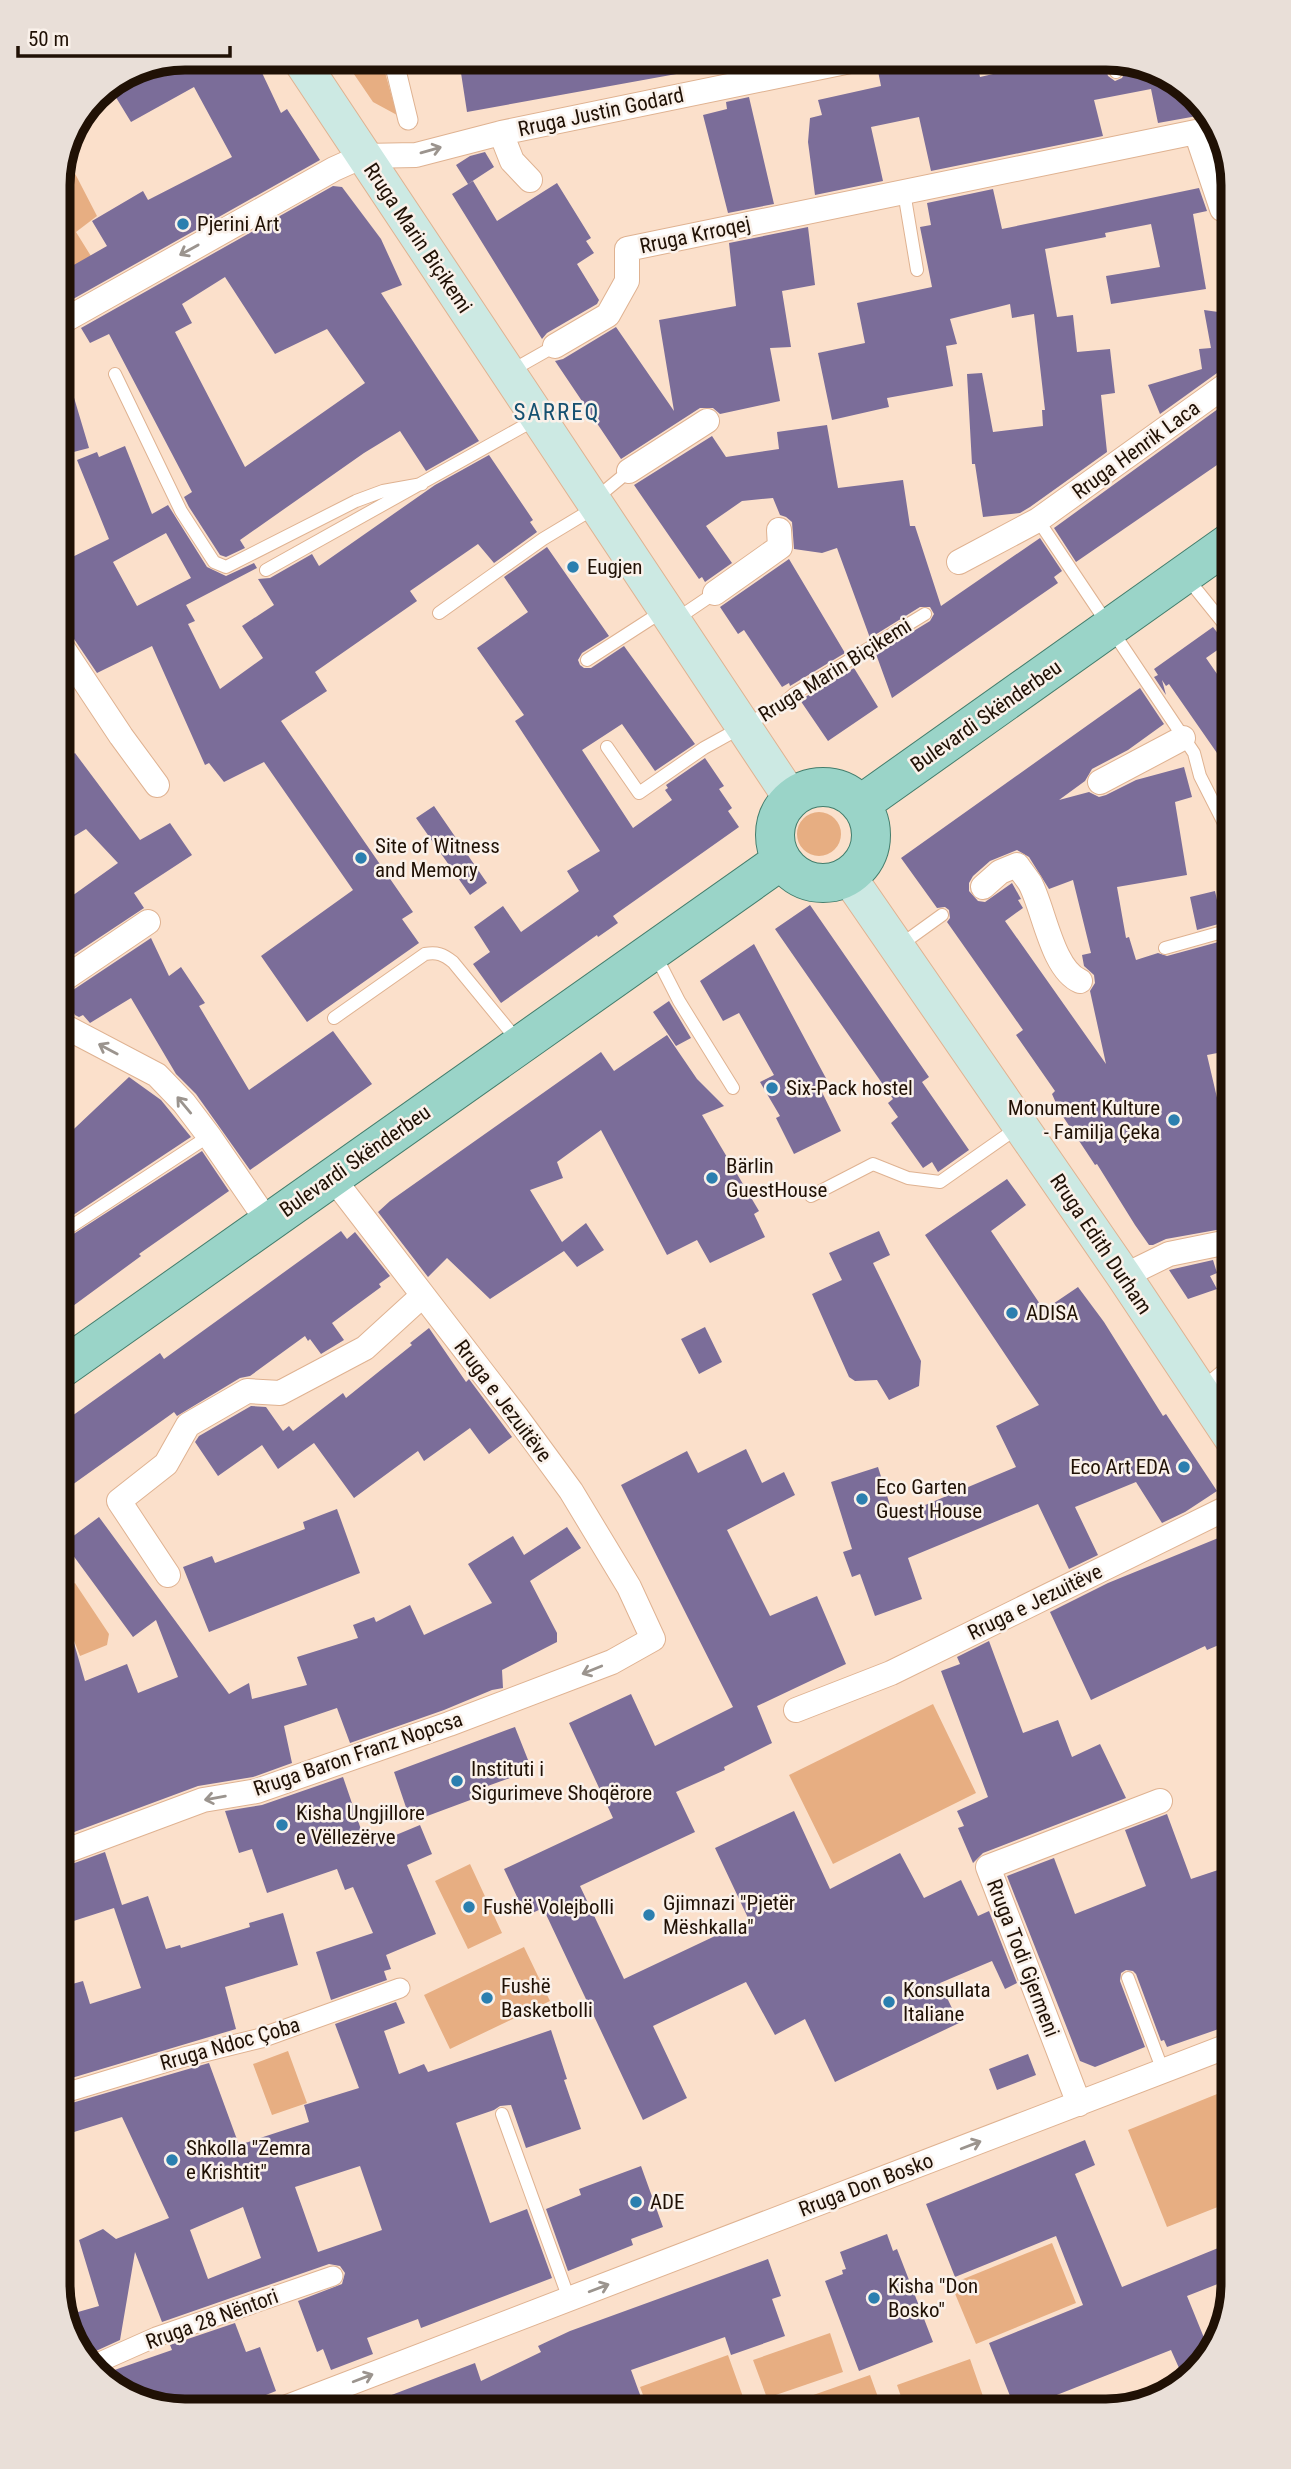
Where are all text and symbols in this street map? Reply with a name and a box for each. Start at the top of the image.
scale bar [18,14,229,58]
text: 50 m [28,27,69,51]
street label: Rruga Justin Godard [516,83,686,141]
one-way arrow [419,143,441,156]
street label: Rruga Marin Biçikemi [359,158,477,318]
place label: Pjerini Art [197,212,279,236]
street label: Rruga Krroqej [637,212,753,258]
marker: Pjerini Art [175,216,191,232]
one-way arrow [179,244,200,257]
street label: Rruga Henrik Laca [1068,396,1204,504]
district label: SARREQ [514,399,600,426]
place label: Eugjen [587,555,643,579]
marker: Eugjen [565,559,581,575]
street label: Rruga Marin Biçikemi [754,613,916,727]
street label: Bulevardi Skënderbeu [906,655,1066,777]
place label: Site of Witness and Memory [375,834,500,882]
marker: Site of Witness and Memory [353,850,369,866]
one-way arrow [98,1042,118,1056]
place label: Six-Pack hostel [786,1076,913,1100]
marker: Six-Pack hostel [764,1080,780,1096]
one-way arrow [176,1096,192,1114]
place label: Monument Kulture - Familja Çeka [1008,1096,1160,1144]
street label: Bulevardi Skënderbeu [275,1100,435,1222]
marker: Monument Kulture - Familja Çeka [1166,1112,1182,1128]
place label: Bärlin GuestHouse [726,1154,827,1202]
street label: Rruga Edith Durham [1045,1169,1157,1319]
marker: Bärlin GuestHouse [704,1170,720,1186]
place label: ADISA [1026,1301,1078,1325]
marker: ADISA [1004,1305,1020,1321]
street label: Rruga e Jezuitëve [449,1335,557,1467]
place label: Eco Art EDA [1070,1455,1170,1479]
marker: Eco Art EDA [1176,1459,1192,1475]
place label: Eco Garten Guest House [876,1475,982,1523]
marker: Eco Garten Guest House [854,1491,870,1507]
street label: Rruga e Jezuitëve [964,1559,1106,1645]
one-way arrow [582,1664,604,1677]
street label: Rruga Baron Franz Nopcsa [250,1707,466,1801]
place label: Instituti i Sigurimeve Shoqërore [471,1757,652,1805]
marker: Instituti i Sigurimeve Shoqërore [449,1773,465,1789]
one-way arrow [204,1792,227,1805]
place label: Kisha Ungjillore e Vëllezërve [296,1801,425,1849]
marker: Kisha Ungjillore e Vëllezërve [274,1817,290,1833]
street label: Rruga Todi Gjermeni [982,1876,1064,2040]
place label: Gjimnazi "Pjetër Mëshkalla" [663,1891,795,1939]
place label: Fushë Volejbolli [483,1895,614,1919]
marker: Fushë Volejbolli [461,1899,477,1915]
marker: Gjimnazi "Pjetër Mëshkalla" [641,1907,657,1923]
place label: Fushë Basketbolli [501,1974,593,2022]
place label: Konsullata Italiane [903,1978,991,2026]
marker: Fushë Basketbolli [479,1990,495,2006]
marker: Konsullata Italiane [881,1994,897,2010]
street label: Rruga Ndoc Çoba [157,2013,303,2075]
place label: Shkolla "Zemra e Krishtit" [186,2136,311,2184]
one-way arrow [960,2138,982,2150]
street label: Rruga Don Bosko [795,2148,937,2222]
marker: Shkolla "Zemra e Krishtit" [164,2152,180,2168]
place label: ADE [650,2190,685,2214]
marker: ADE [628,2194,644,2210]
place label: Kisha "Don Bosko" [888,2274,978,2322]
one-way arrow [587,2280,609,2293]
street label: Rruga 28 Nëntori [142,2284,282,2354]
marker: Kisha "Don Bosko" [866,2290,882,2306]
one-way arrow [352,2370,374,2383]

